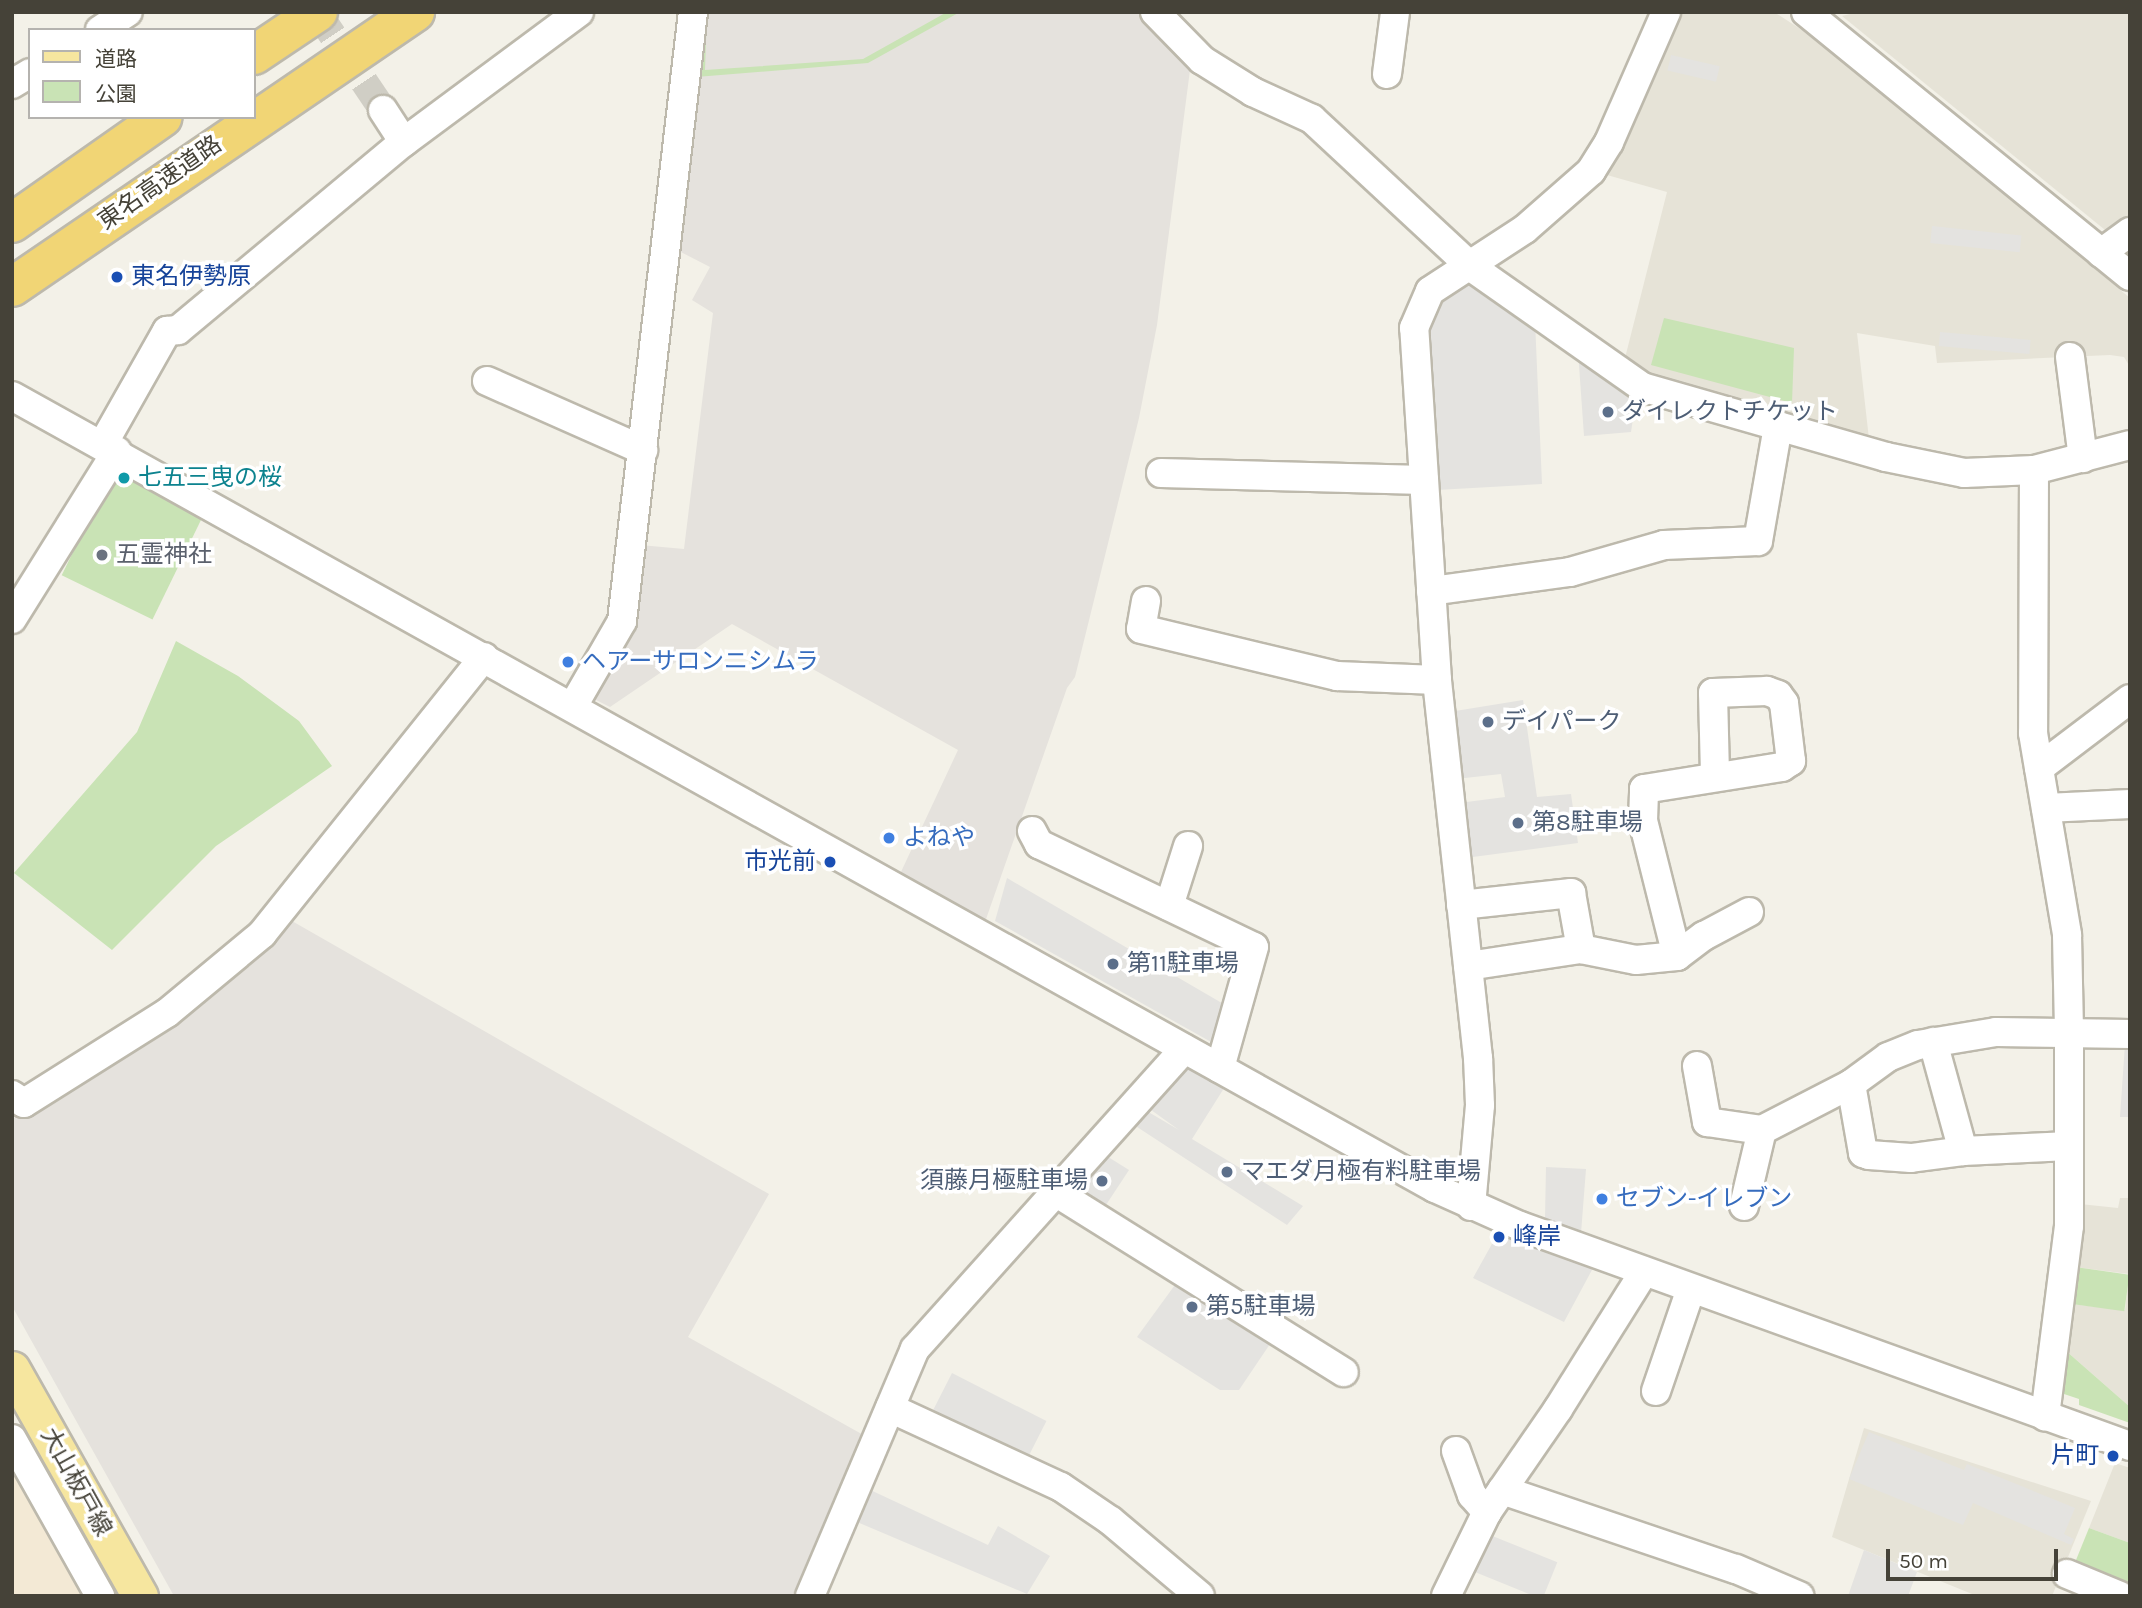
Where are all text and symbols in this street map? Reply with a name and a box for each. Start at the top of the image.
legend [28,28,256,119]
text: 道路 [95,47,137,71]
text: 公園 [95,82,137,106]
street label: 東名高速道路 [93,130,227,236]
place label: 東名伊勢原 [131,263,251,291]
marker: 東名伊勢原 [109,269,125,285]
place label: ダイレクトチケット [1622,398,1838,426]
marker: ダイレクトチケット [1600,404,1616,420]
place label: 七五三曳の桜 [138,464,282,492]
marker: 七五三曳の桜 [116,470,132,486]
place label: 五霊神社 [116,541,212,569]
marker: 五霊神社 [94,547,110,563]
place label: ヘアーサロンニシムラ [582,648,821,676]
marker: ヘアーサロンニシムラ [560,654,576,670]
place label: デイパーク [1502,708,1622,736]
marker: デイパーク [1480,714,1496,730]
place label: 第8駐車場 [1532,809,1643,837]
marker: 第8駐車場 [1510,815,1526,831]
place label: よねや [903,824,975,852]
marker: よねや [881,830,897,846]
place label: 市光前 [744,848,816,876]
marker: 市光前 [822,854,838,870]
place label: 第11駐車場 [1127,950,1239,978]
marker: 第11駐車場 [1105,956,1121,972]
place label: マエダ月極有料駐車場 [1241,1158,1481,1186]
marker: マエダ月極有料駐車場 [1219,1164,1235,1180]
place label: 須藤月極駐車場 [920,1167,1088,1195]
marker: 須藤月極駐車場 [1094,1173,1110,1189]
place label: セブン-イレブン [1616,1185,1792,1213]
marker: セブン-イレブン [1594,1191,1610,1207]
place label: 峰岸 [1513,1223,1561,1251]
marker: 峰岸 [1491,1229,1507,1245]
place label: 第5駐車場 [1206,1293,1316,1321]
marker: 第5駐車場 [1184,1299,1200,1315]
street label: 大山板戸線 [34,1423,118,1541]
place label: 片町 [2051,1442,2099,1470]
marker: 片町 [2105,1448,2121,1464]
scale bar [1890,1534,2062,1578]
text: 50 m [1899,1549,1948,1573]

